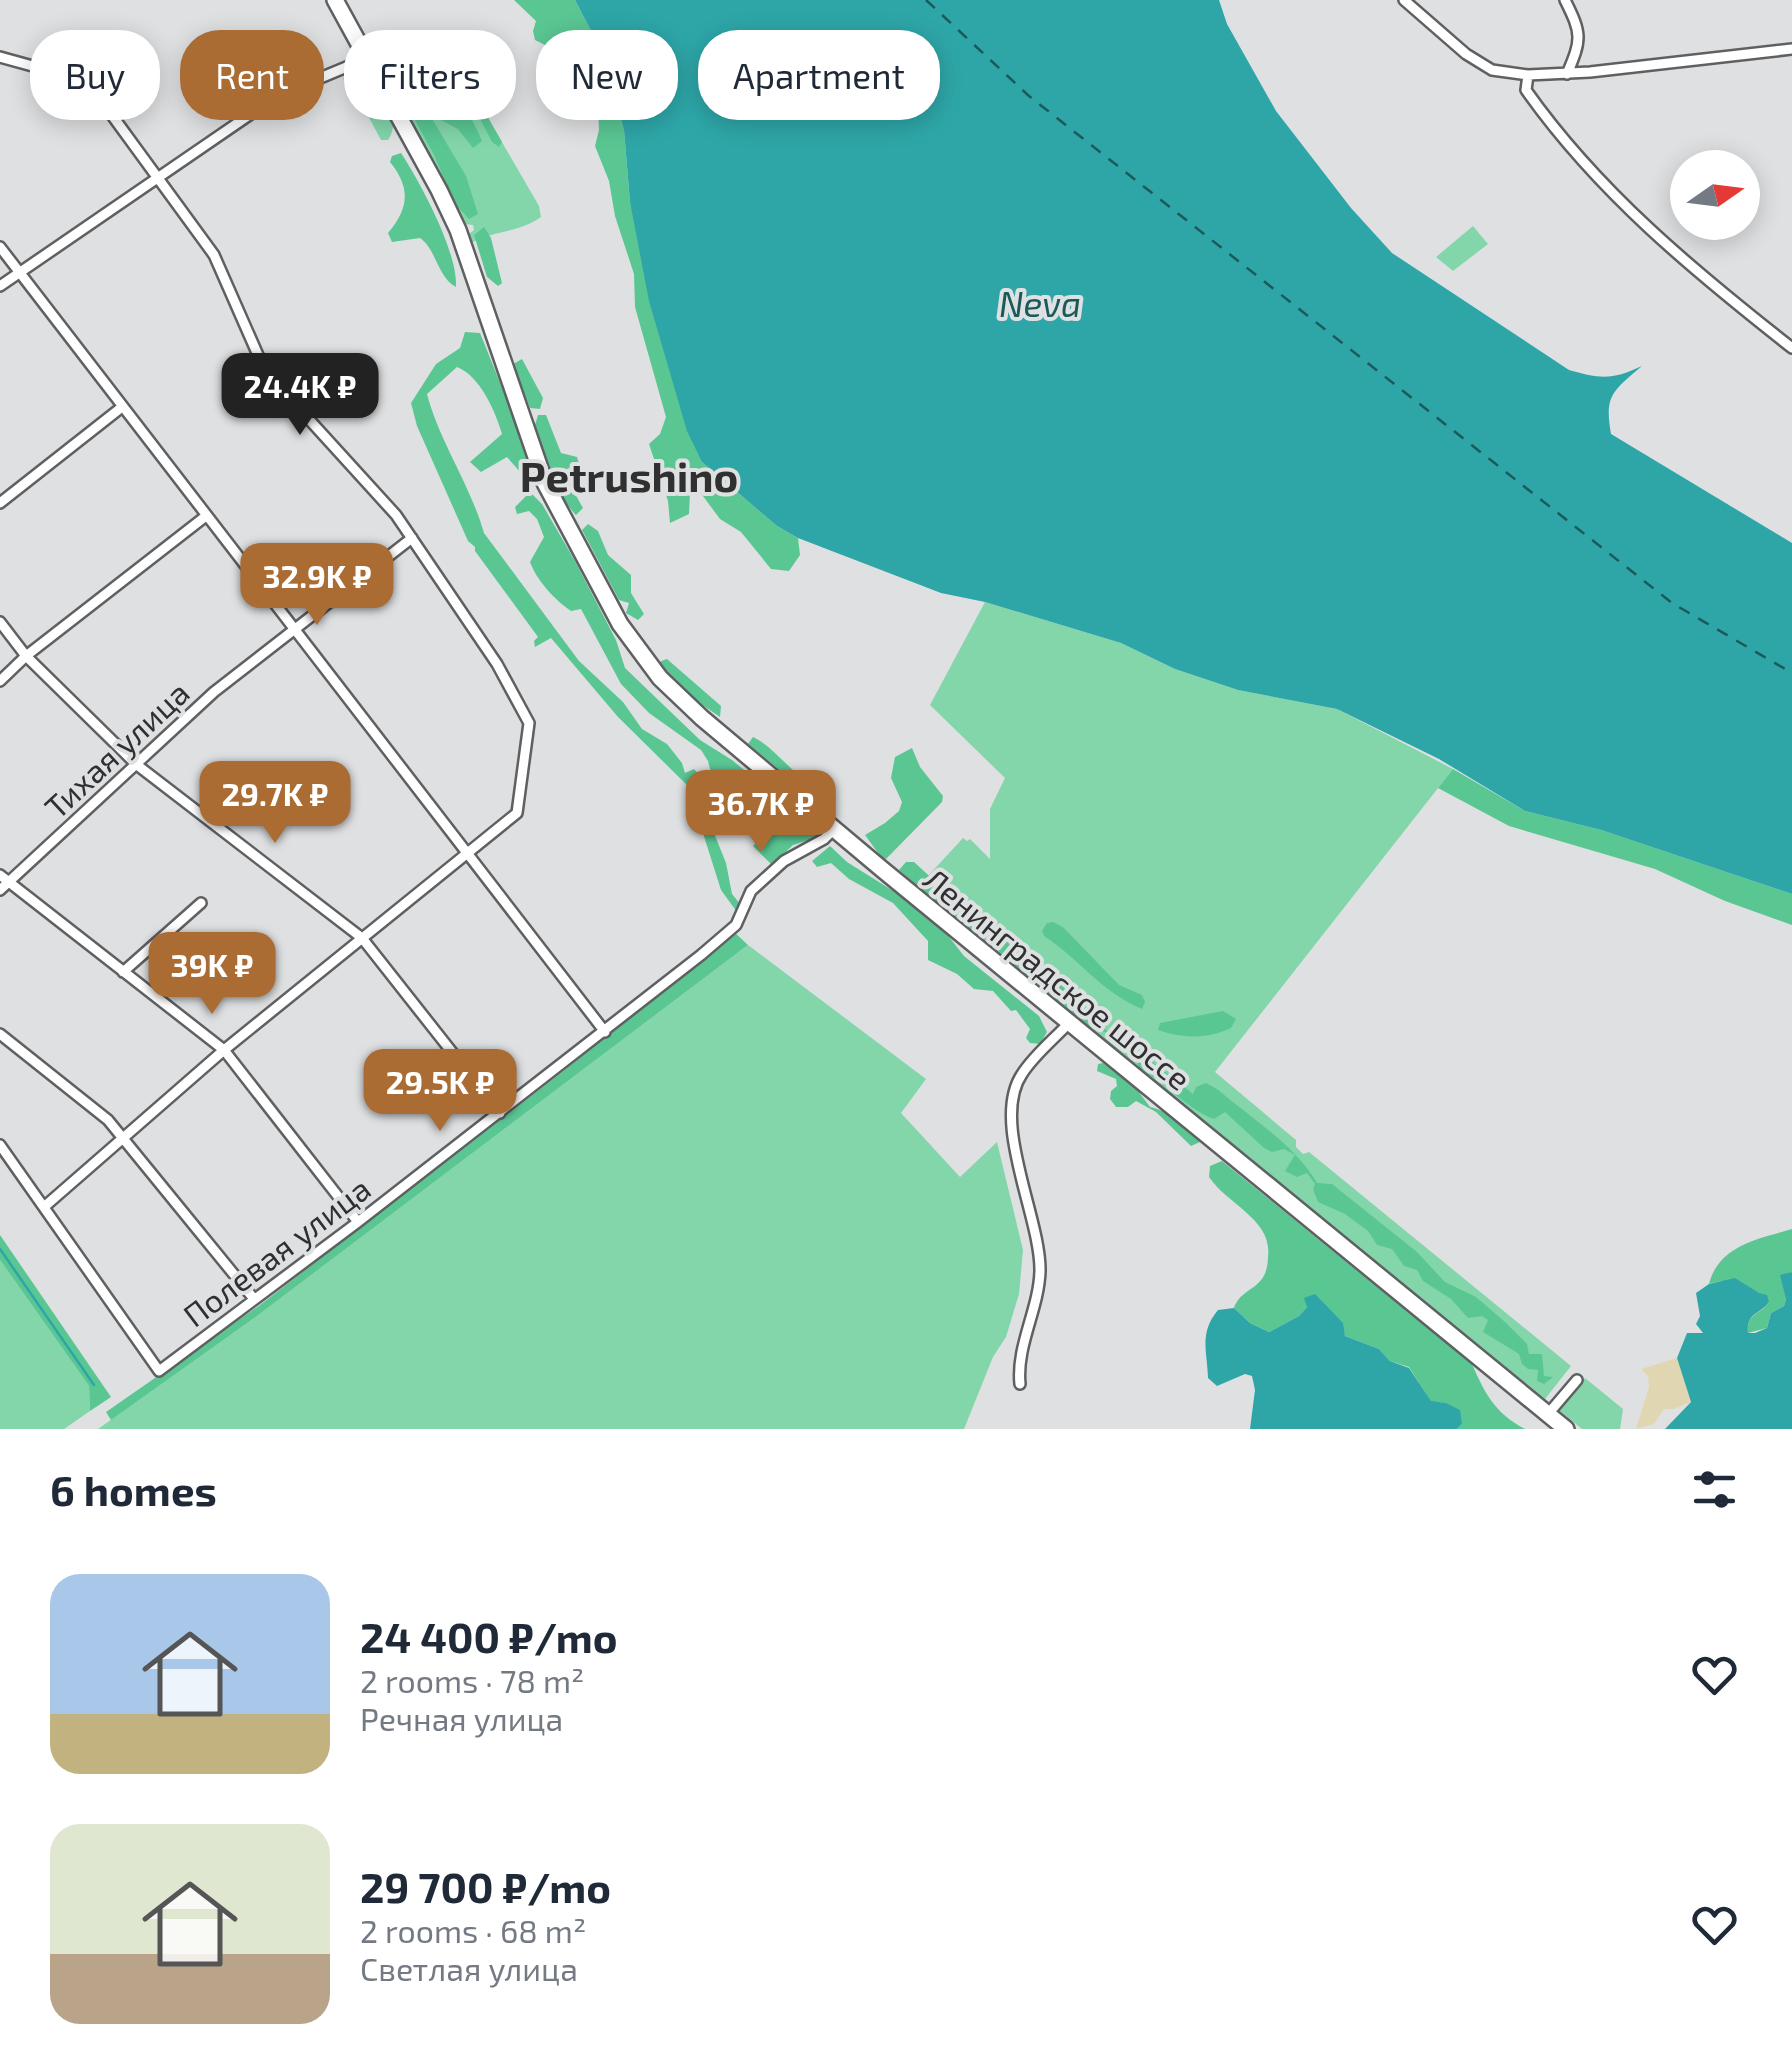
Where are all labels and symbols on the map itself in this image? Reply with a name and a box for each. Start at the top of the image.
north arrow [1670,150,1760,240]
water label: Neva [999,282,1081,324]
pin: 24.4K ₽ [208,353,392,438]
district label: Petrushino [520,450,738,500]
pin: 32.9K ₽ [225,543,409,628]
street label: Тихая улица [36,673,197,826]
pin: 29.7K ₽ [183,761,367,846]
pin: 36.7K ₽ [669,770,853,855]
street label: Ленинградское шоссе [917,859,1199,1097]
pin: 39K ₽ [142,932,282,1017]
pin: 29.5K ₽ [348,1049,532,1134]
street label: Полевая улица [175,1168,377,1334]

